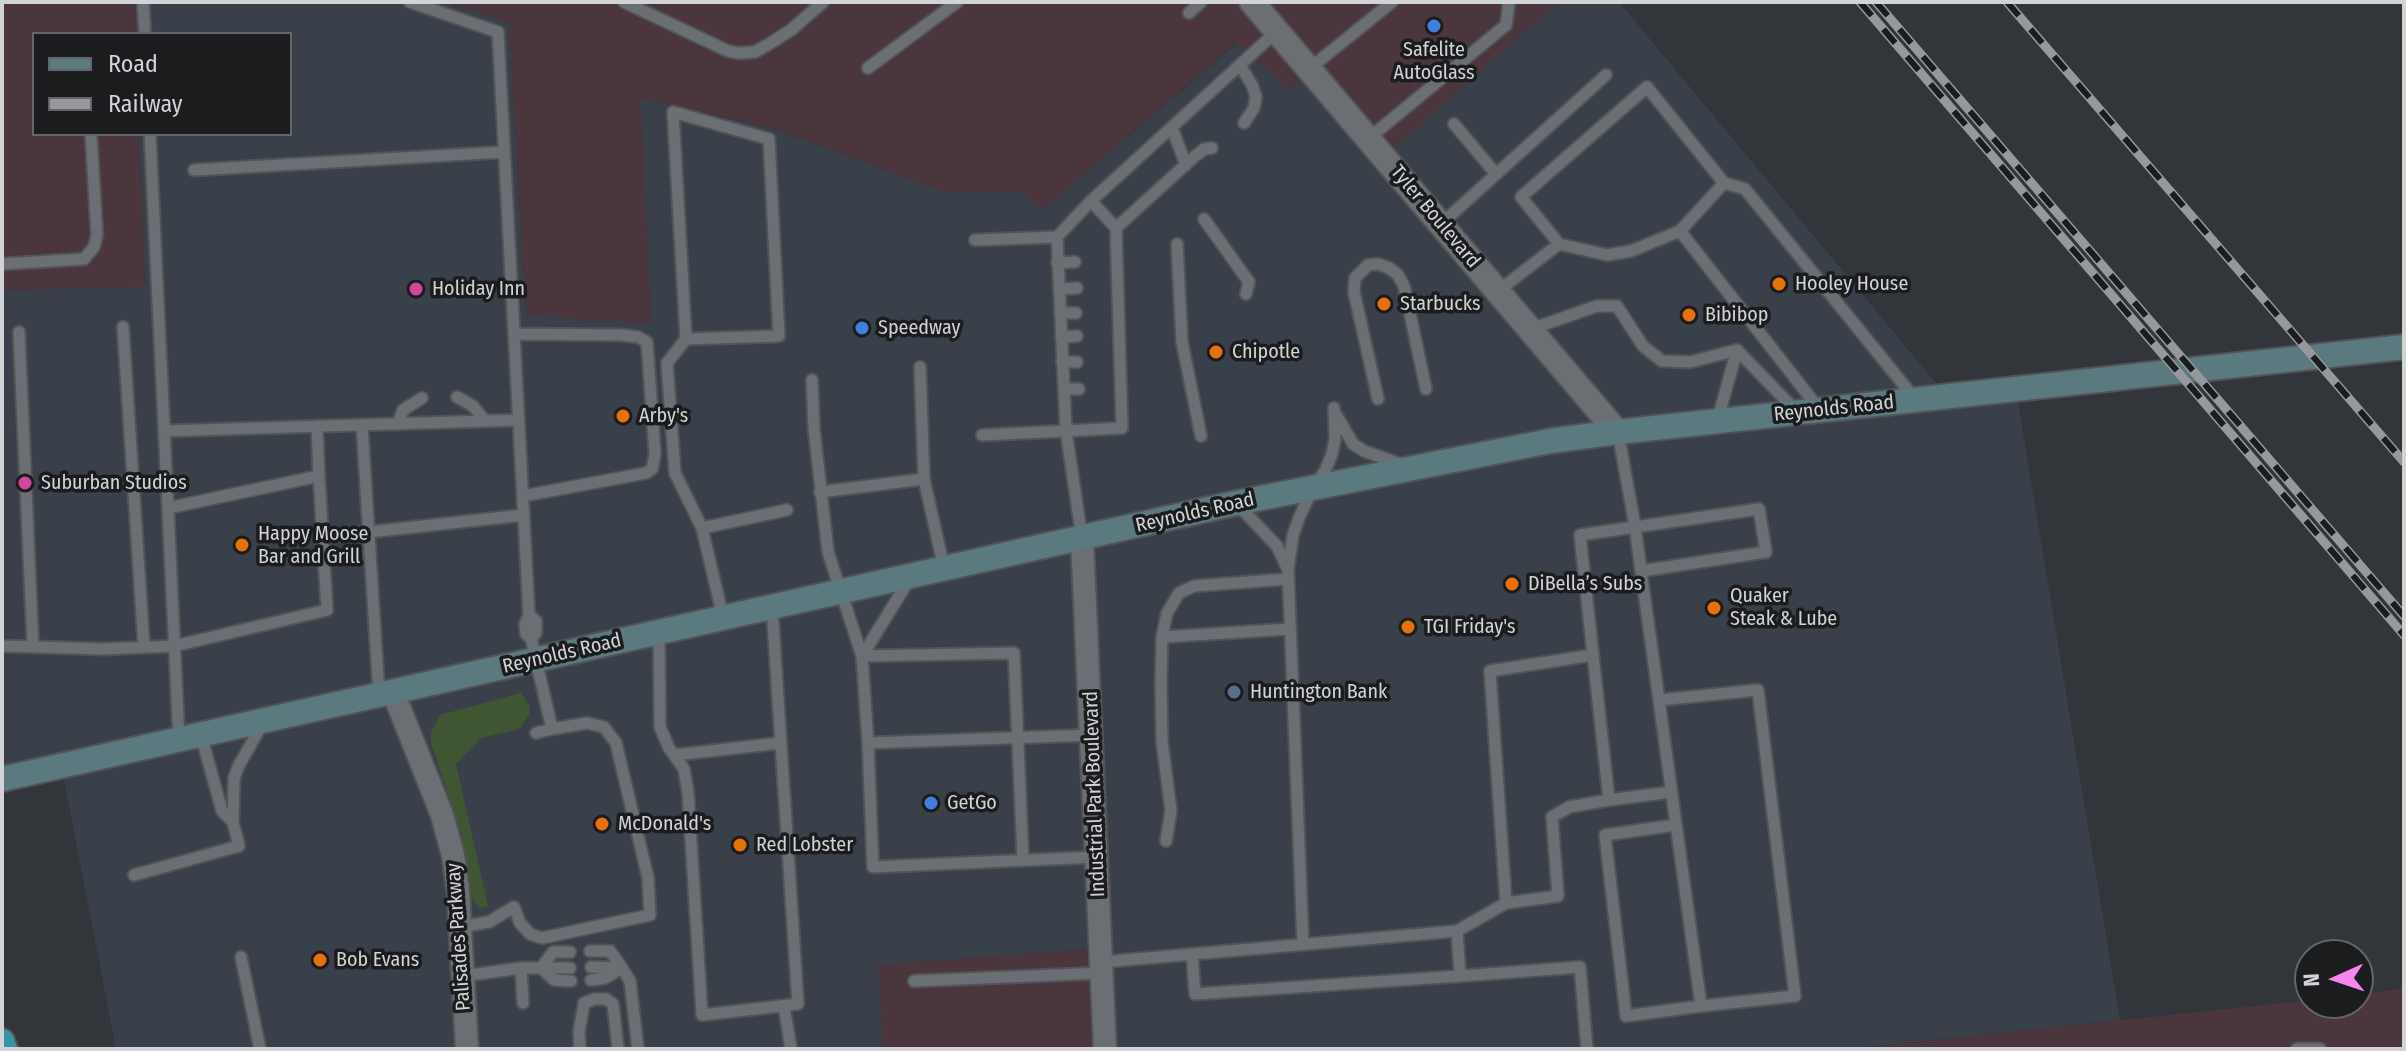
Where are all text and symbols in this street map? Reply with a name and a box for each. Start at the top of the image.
marker: Safelite AutoGlass [1425,17,1443,35]
legend [32,32,292,136]
place label: Safelite AutoGlass [1394,38,1474,85]
text: Road [108,50,158,78]
text: Railway [108,90,183,118]
street label: Tyler Boulevard [1385,161,1485,273]
place label: Hooley House [1795,272,1908,296]
marker: Hooley House [1770,275,1788,293]
place label: Holiday Inn [432,277,525,301]
marker: Holiday Inn [407,280,425,298]
place label: Starbucks [1400,292,1481,316]
marker: Starbucks [1375,295,1393,313]
place label: Bibibop [1705,303,1768,327]
marker: Bibibop [1680,306,1698,324]
place label: Speedway [878,316,960,340]
marker: Speedway [853,319,871,337]
place label: Chipotle [1232,340,1300,364]
marker: Chipotle [1207,343,1225,361]
street label: Reynolds Road [1773,391,1895,427]
place label: Arby's [639,404,688,428]
marker: Arby's [614,407,632,425]
place label: Suburban Studios [41,471,187,495]
marker: Suburban Studios [16,474,34,492]
street label: Reynolds Road [1133,488,1257,538]
place label: Happy Moose Bar and Grill [258,522,368,569]
marker: Happy Moose Bar and Grill [233,536,251,554]
place label: DiBella’s Subs [1528,572,1642,596]
marker: DiBella’s Subs [1503,575,1521,593]
place label: Quaker Steak & Lube [1730,584,1837,631]
marker: Quaker Steak & Lube [1705,599,1723,617]
place label: TGI Friday's [1424,615,1516,639]
marker: TGI Friday's [1399,618,1417,636]
street label: Reynolds Road [500,629,624,679]
place label: Huntington Bank [1250,680,1387,704]
marker: Huntington Bank [1225,683,1243,701]
street label: Industrial Park Boulevard [1079,690,1111,898]
place label: GetGo [947,791,997,815]
marker: GetGo [922,794,940,812]
place label: McDonald's [618,812,711,836]
marker: McDonald's [593,815,611,833]
place label: Red Lobster [756,833,853,857]
marker: Red Lobster [731,836,749,854]
street label: Palisades Parkway [442,862,476,1012]
north arrow [2294,939,2374,1019]
place label: Bob Evans [336,948,419,972]
marker: Bob Evans [311,951,329,969]
text: N [2298,973,2325,987]

